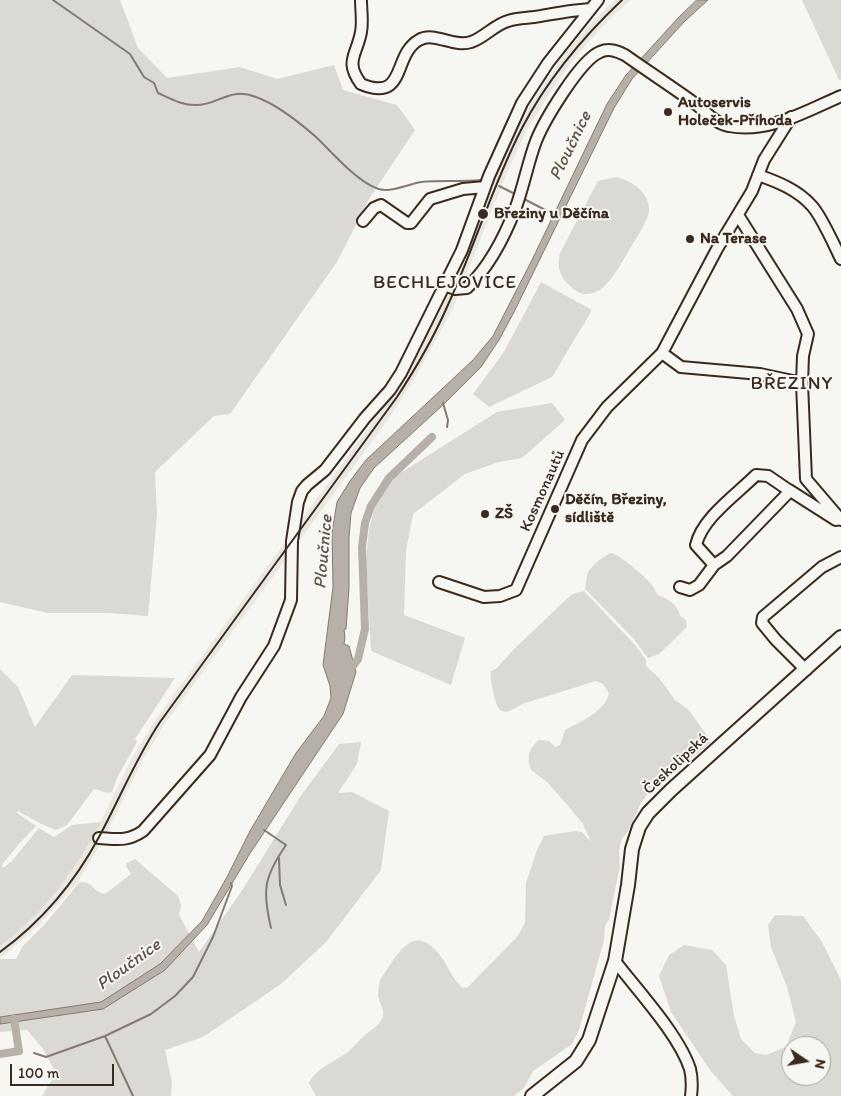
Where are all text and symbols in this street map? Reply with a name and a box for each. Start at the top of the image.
place label: Autoservis Holeček-Příhoda [678,93,792,131]
marker: Autoservis Holeček-Příhoda [662,106,674,118]
water label: Ploučnice [545,108,597,184]
place label: Březiny u Děčína [494,204,609,224]
marker: Březiny u Děčína [476,207,490,221]
place label: Na Terase [700,229,767,249]
marker: Na Terase [684,233,696,245]
district label: BECHLEJOVICE [372,272,518,294]
district label: BŘEZINY [751,373,833,395]
street label: Kosmonautů [516,447,570,535]
place label: Děčín, Březiny, sídliště [565,490,667,528]
marker: Děčín, Březiny, sídliště [549,503,561,515]
place label: ZŠ [495,504,513,524]
marker: ZŠ [479,508,491,520]
water label: Ploučnice [310,514,338,590]
street label: Českolipská [639,729,713,799]
water label: Ploučnice [93,934,165,996]
north arrow [781,1036,831,1086]
scale bar [12,1054,116,1086]
text: N [811,1058,829,1070]
text: 100 m [18,1064,59,1082]

